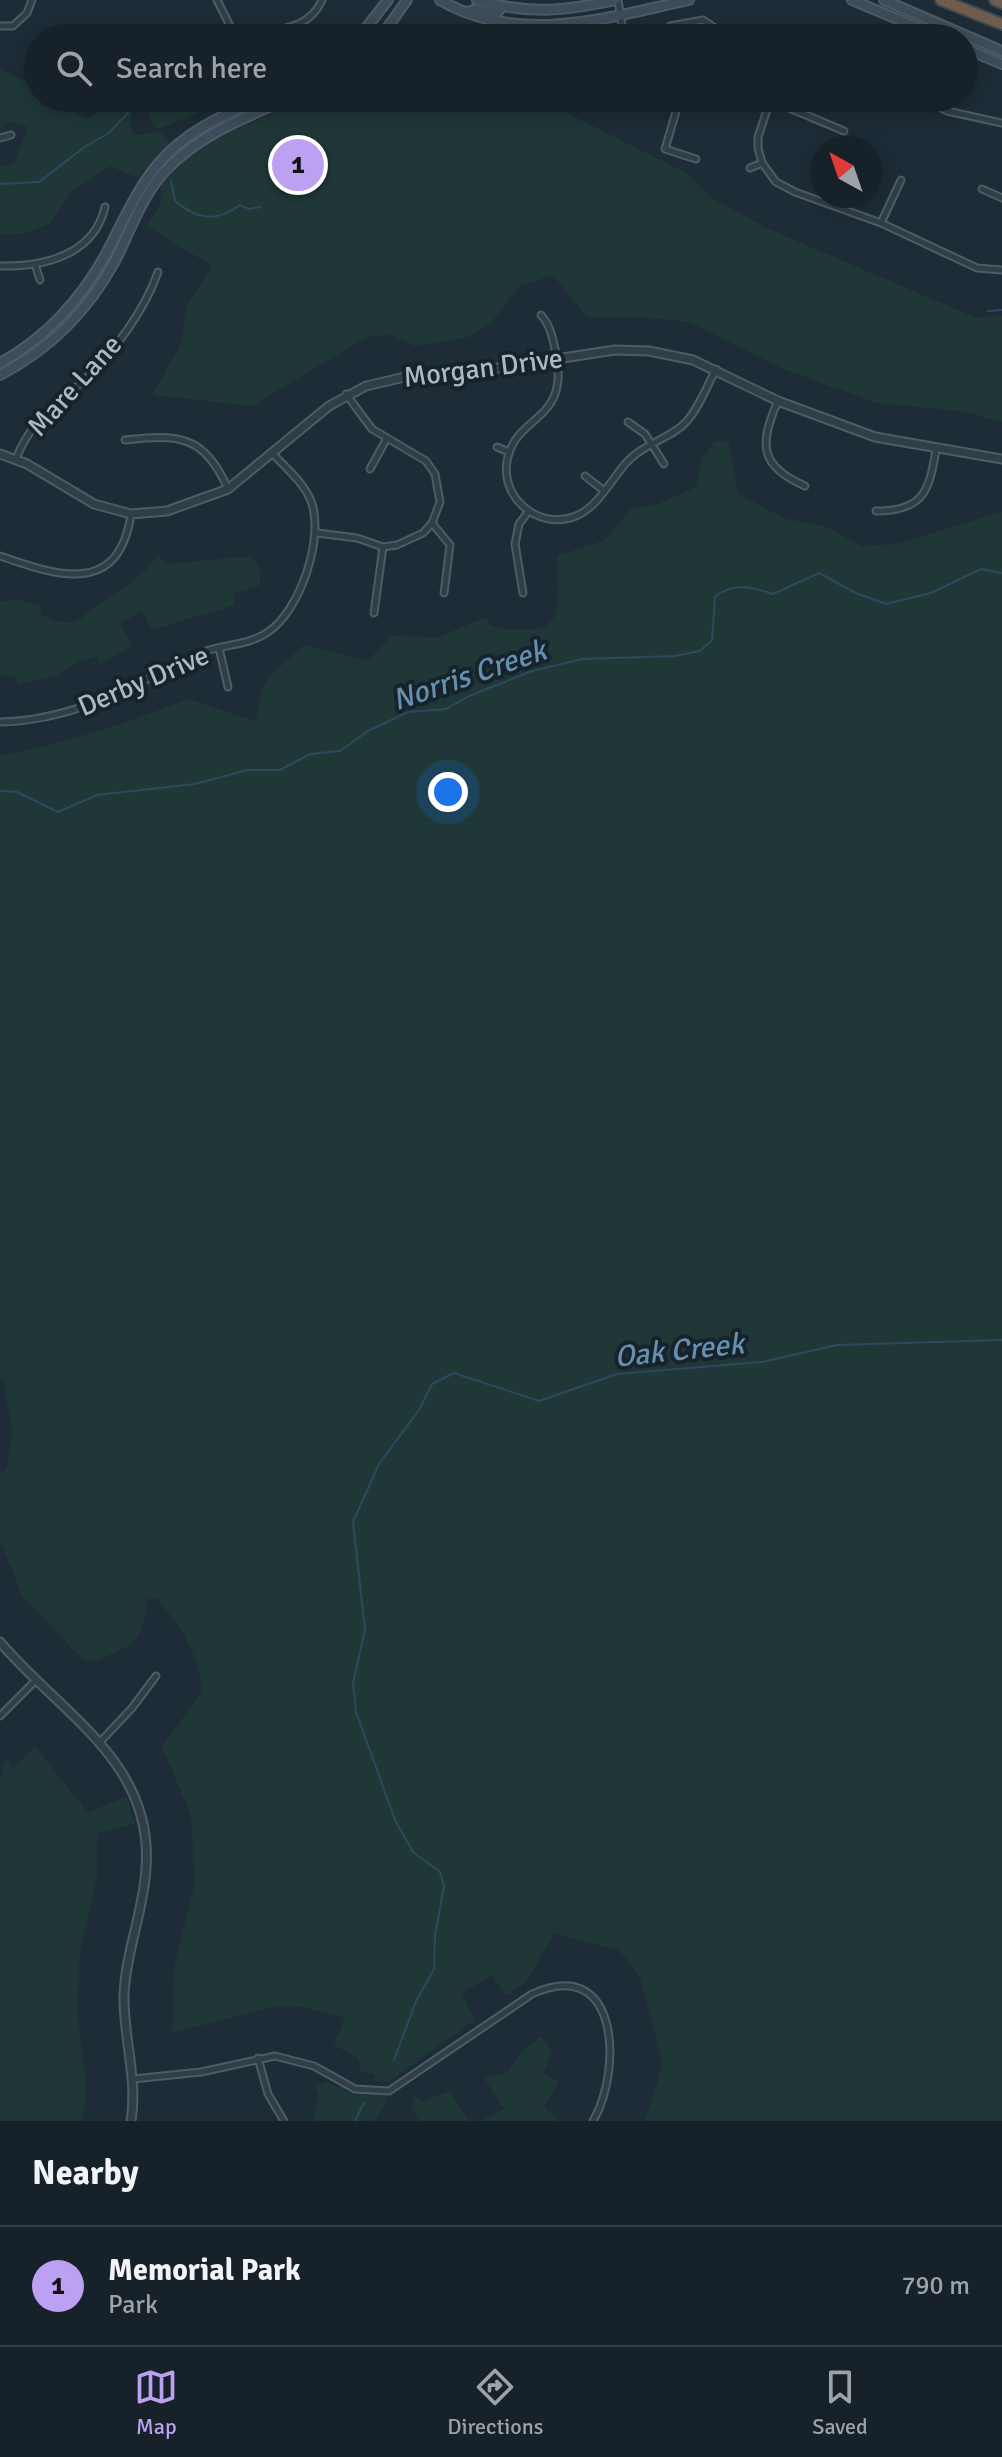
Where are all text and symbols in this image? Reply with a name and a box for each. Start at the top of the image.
search box [24,24,978,112]
icon: search [52,46,96,90]
text: Search here [116,50,267,87]
pin: 1 [272,135,324,195]
north arrow [810,136,882,208]
street label: Mare Lane [20,328,129,443]
street label: Morgan Drive [402,341,565,395]
water label: Norris Creek [387,631,554,719]
street label: Derby Drive [73,638,214,724]
your location [428,772,468,812]
water label: Oak Creek [613,1325,749,1376]
text: Nearby [32,2152,139,2194]
text: Memorial Park [108,2252,301,2289]
text: 1 [51,2270,65,2302]
text: 790 m [901,2270,970,2302]
text: Park [108,2289,158,2321]
tab: Map [134,2365,178,2440]
tab: Directions [447,2365,543,2440]
tab: Saved [812,2365,868,2440]

